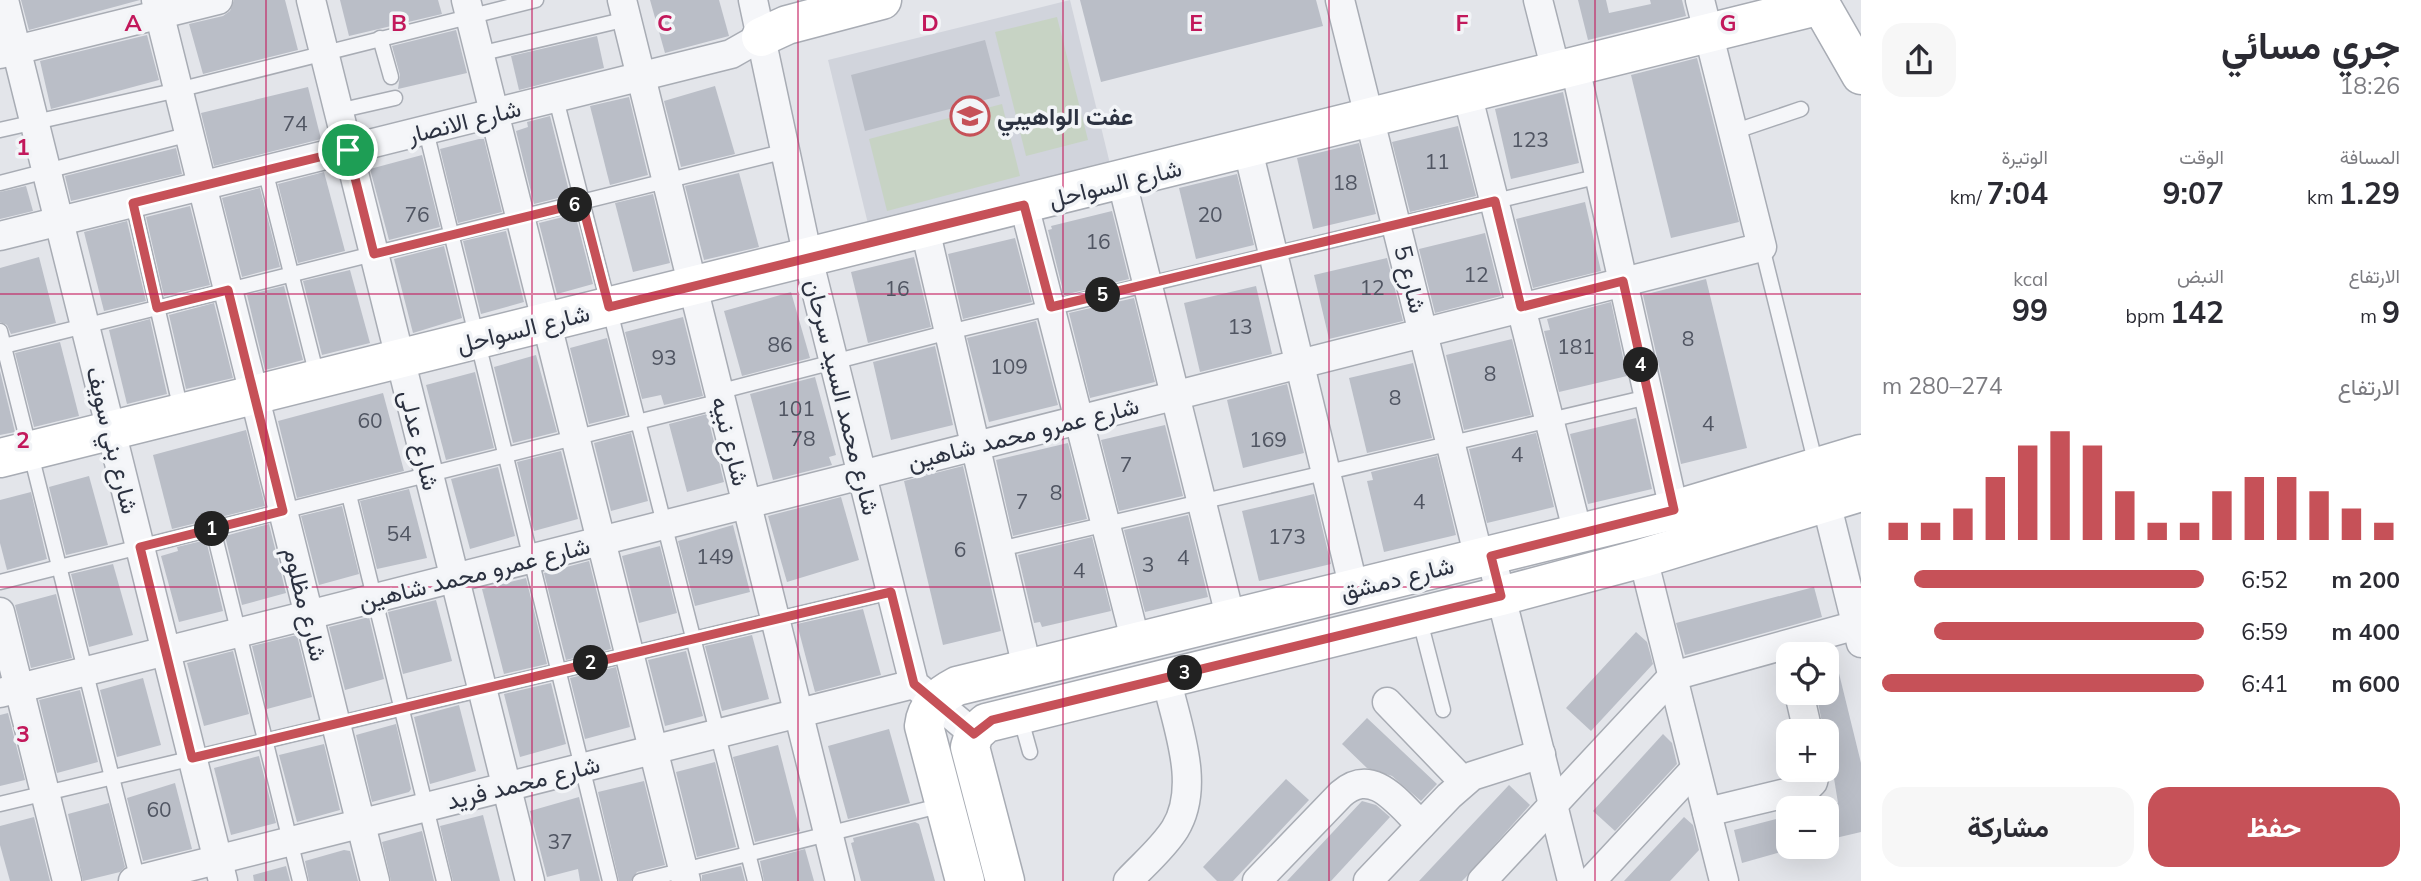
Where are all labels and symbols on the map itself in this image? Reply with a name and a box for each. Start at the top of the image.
text: A [124,8,142,37]
text: B [391,8,407,37]
text: C [657,8,673,37]
text: D [921,8,939,37]
text: E [1189,8,1203,37]
text: F [1455,8,1469,37]
text: G [1719,8,1737,37]
street label: شارع الانصار [403,92,524,152]
school or university icon: عفت الواهيبي [949,95,991,137]
place label: عفت الواهيبي [997,101,1133,137]
house number: 74 [282,110,308,136]
pin [318,120,378,180]
house number: 123 [1511,126,1549,152]
text: 1 [16,132,30,161]
house number: 11 [1424,148,1450,174]
street label: شارع السواحل [1046,152,1185,216]
house number: 18 [1332,169,1358,195]
pin: 6 [558,188,592,222]
house number: 76 [404,201,430,227]
house number: 20 [1197,201,1223,227]
house number: 16 [1085,228,1111,254]
street label: شارع 5 [1386,242,1434,317]
house number: 12 [1463,261,1489,287]
house number: 12 [1359,274,1385,300]
house number: 16 [884,275,910,301]
street label: شارع محمد السيد سرحان [797,276,887,518]
pin: 5 [1086,278,1120,312]
street label: شارع السواحل [454,297,593,361]
house number: 13 [1227,313,1253,339]
house number: 8 [1682,325,1694,351]
house number: 86 [767,331,793,357]
house number: 181 [1557,333,1595,359]
house number: 93 [651,344,677,370]
pin: 4 [1624,348,1658,382]
house number: 109 [990,353,1028,379]
house number: 8 [1484,360,1496,386]
street label: شارع بني سويف [75,363,146,518]
house number: 8 [1389,384,1401,410]
street label: شارع عدلى [391,387,447,494]
street label: شارع عمرو محمد شاهين [904,390,1142,478]
street label: شارع نبيه [704,393,757,489]
house number: 101 [777,395,815,421]
house number: 60 [357,407,383,433]
house number: 4 [1702,410,1715,436]
text: 2 [16,425,30,454]
house number: 78 [790,425,816,451]
house number: 169 [1249,426,1287,452]
house number: 4 [1511,441,1524,467]
house number: 7 [1120,451,1132,477]
house number: 8 [1050,479,1062,505]
house number: 7 [1016,488,1028,514]
house number: 4 [1413,488,1426,514]
pin: 1 [194,512,230,546]
house number: 54 [386,520,412,546]
house number: 173 [1268,523,1306,549]
street label: شارع عمرو محمد شاهين [355,530,593,618]
house number: 6 [954,536,966,562]
house number: 149 [696,543,734,569]
street label: شارع مظلوم [275,544,335,664]
house number: 4 [1177,544,1190,570]
street label: شارع دمشق [1337,549,1457,608]
house number: 3 [1142,551,1154,577]
house number: 4 [1073,557,1086,583]
pin: 2 [574,646,608,680]
pin: 3 [1168,656,1202,690]
text: 3 [16,719,30,748]
street label: شارع محمد فريد [443,748,603,817]
house number: 60 [146,796,172,822]
house number: 37 [547,828,573,854]

